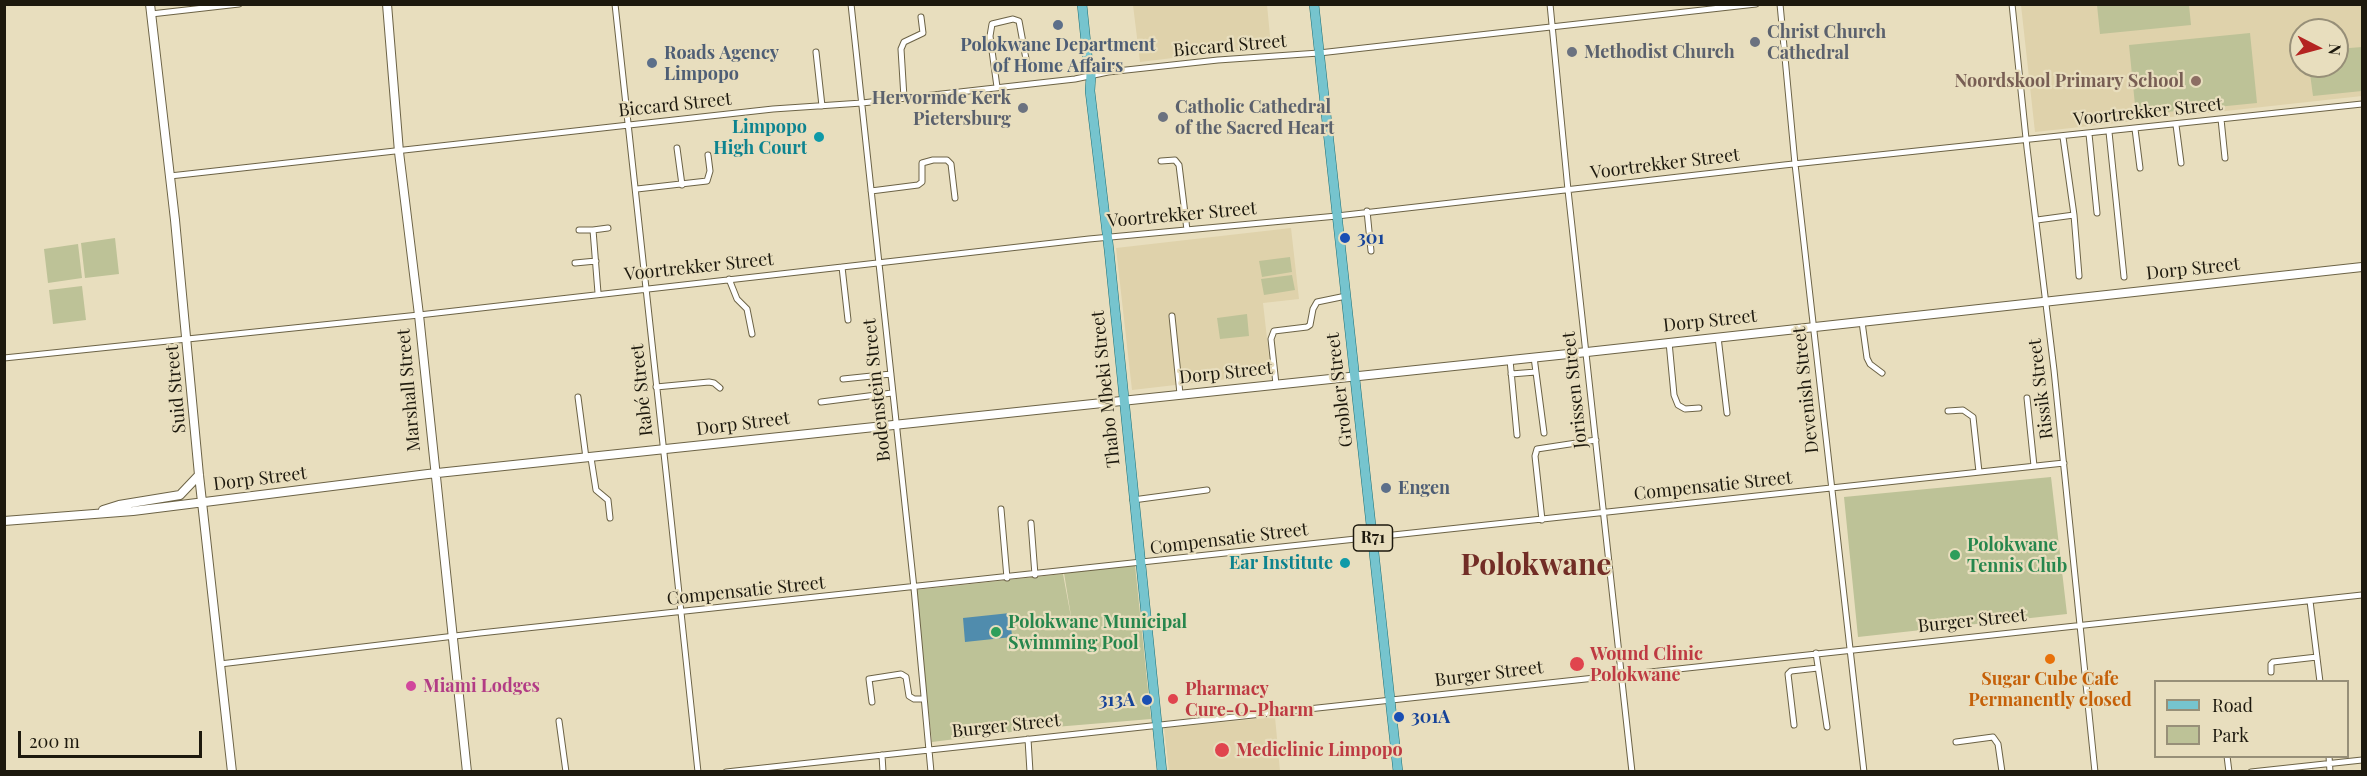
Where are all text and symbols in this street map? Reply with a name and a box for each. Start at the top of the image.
marker: Polokwane Department of Home Affairs [1051,18,1065,32]
north arrow [2289,18,2349,78]
place label: Christ Church Cathedral [1767,21,1886,63]
street label: Biccard Street [1172,30,1288,62]
place label: Polokwane Department of Home Affairs [960,34,1156,76]
marker: Christ Church Cathedral [1748,35,1762,49]
place label: Methodist Church [1584,41,1735,63]
place label: Roads Agency Limpopo [664,42,779,84]
text: N [2324,43,2346,57]
marker: Methodist Church [1565,45,1579,59]
marker: Roads Agency Limpopo [645,56,659,70]
place label: Noordskool Primary School [1954,70,2184,92]
marker: Noordskool Primary School [2189,74,2203,88]
place label: Hervormde Kerk Pietersburg [872,87,1011,130]
street label: Biccard Street [617,88,733,122]
street label: Voortrekker Street [2072,93,2224,131]
place label: Catholic Cathedral of the Sacred Heart [1175,96,1334,138]
marker: Hervormde Kerk Pietersburg [1016,101,1030,115]
marker: Catholic Cathedral of the Sacred Heart [1156,110,1170,124]
place label: Limpopo High Court [713,116,807,158]
marker: Limpopo High Court [812,130,826,144]
street label: Voortrekker Street [1589,144,1741,184]
street label: Voortrekker Street [1106,198,1258,232]
place label: 301 [1357,227,1384,249]
marker: 301 [1338,231,1352,245]
street label: Voortrekker Street [623,248,775,286]
street label: Dorp Street [2145,253,2241,285]
street label: Dorp Street [1662,305,1758,337]
street label: Thabo Mbeki Street [1087,309,1125,469]
street label: Bodenstein Street [859,317,895,463]
street label: Devenish Street [1789,326,1823,454]
street label: Marshall Street [393,328,425,452]
street label: Jorissen Street [1558,330,1592,450]
street label: Grobler Street [1322,332,1358,448]
street label: Rissik Street [2024,338,2058,440]
street label: Rabé Street [626,343,658,437]
street label: Suid Street [161,344,191,434]
street label: Dorp Street [1178,357,1274,389]
street label: Dorp Street [695,408,791,440]
street label: Dorp Street [212,463,308,495]
street label: Compensatie Street [1633,467,1793,505]
place label: Engen [1398,477,1450,499]
marker: Engen [1379,481,1393,495]
street label: Compensatie Street [1149,519,1309,559]
road number: R71 [1354,525,1392,551]
place label: Polokwane Tennis Club [1967,534,2067,576]
district label: Polokwane [1461,548,1611,584]
marker: Polokwane Tennis Club [1948,548,1962,562]
place label: Ear Institute [1229,552,1333,574]
marker: Ear Institute [1338,556,1352,570]
street label: Compensatie Street [666,572,826,610]
street label: Burger Street [1917,605,2027,637]
place label: Polokwane Municipal Swimming Pool [1008,611,1187,654]
marker: Polokwane Municipal Swimming Pool [989,625,1003,639]
place label: Wound Clinic Polokwane [1590,643,1703,686]
marker: Sugar Cube Cafe Permanently closed [2043,652,2057,666]
marker: Wound Clinic Polokwane [1568,655,1586,673]
street label: Burger Street [1434,657,1544,691]
place label: Sugar Cube Cafe Permanently closed [1968,668,2132,710]
place label: Miami Lodges [423,675,540,697]
place label: Pharmacy Cure-O-Pharm [1185,678,1314,720]
marker: Miami Lodges [404,679,418,693]
legend [2154,680,2349,758]
place label: 313A [1099,689,1135,711]
marker: Pharmacy Cure-O-Pharm [1166,692,1180,706]
marker: 313A [1140,693,1154,707]
text: Road [2212,693,2253,717]
place label: 301A [1411,706,1450,728]
street label: Burger Street [951,710,1061,742]
marker: 301A [1392,710,1406,724]
scale bar [21,719,206,757]
text: Park [2212,723,2249,747]
text: 200 m [29,729,80,753]
place label: Mediclinic Limpopo [1236,739,1403,761]
marker: Mediclinic Limpopo [1213,741,1231,759]

